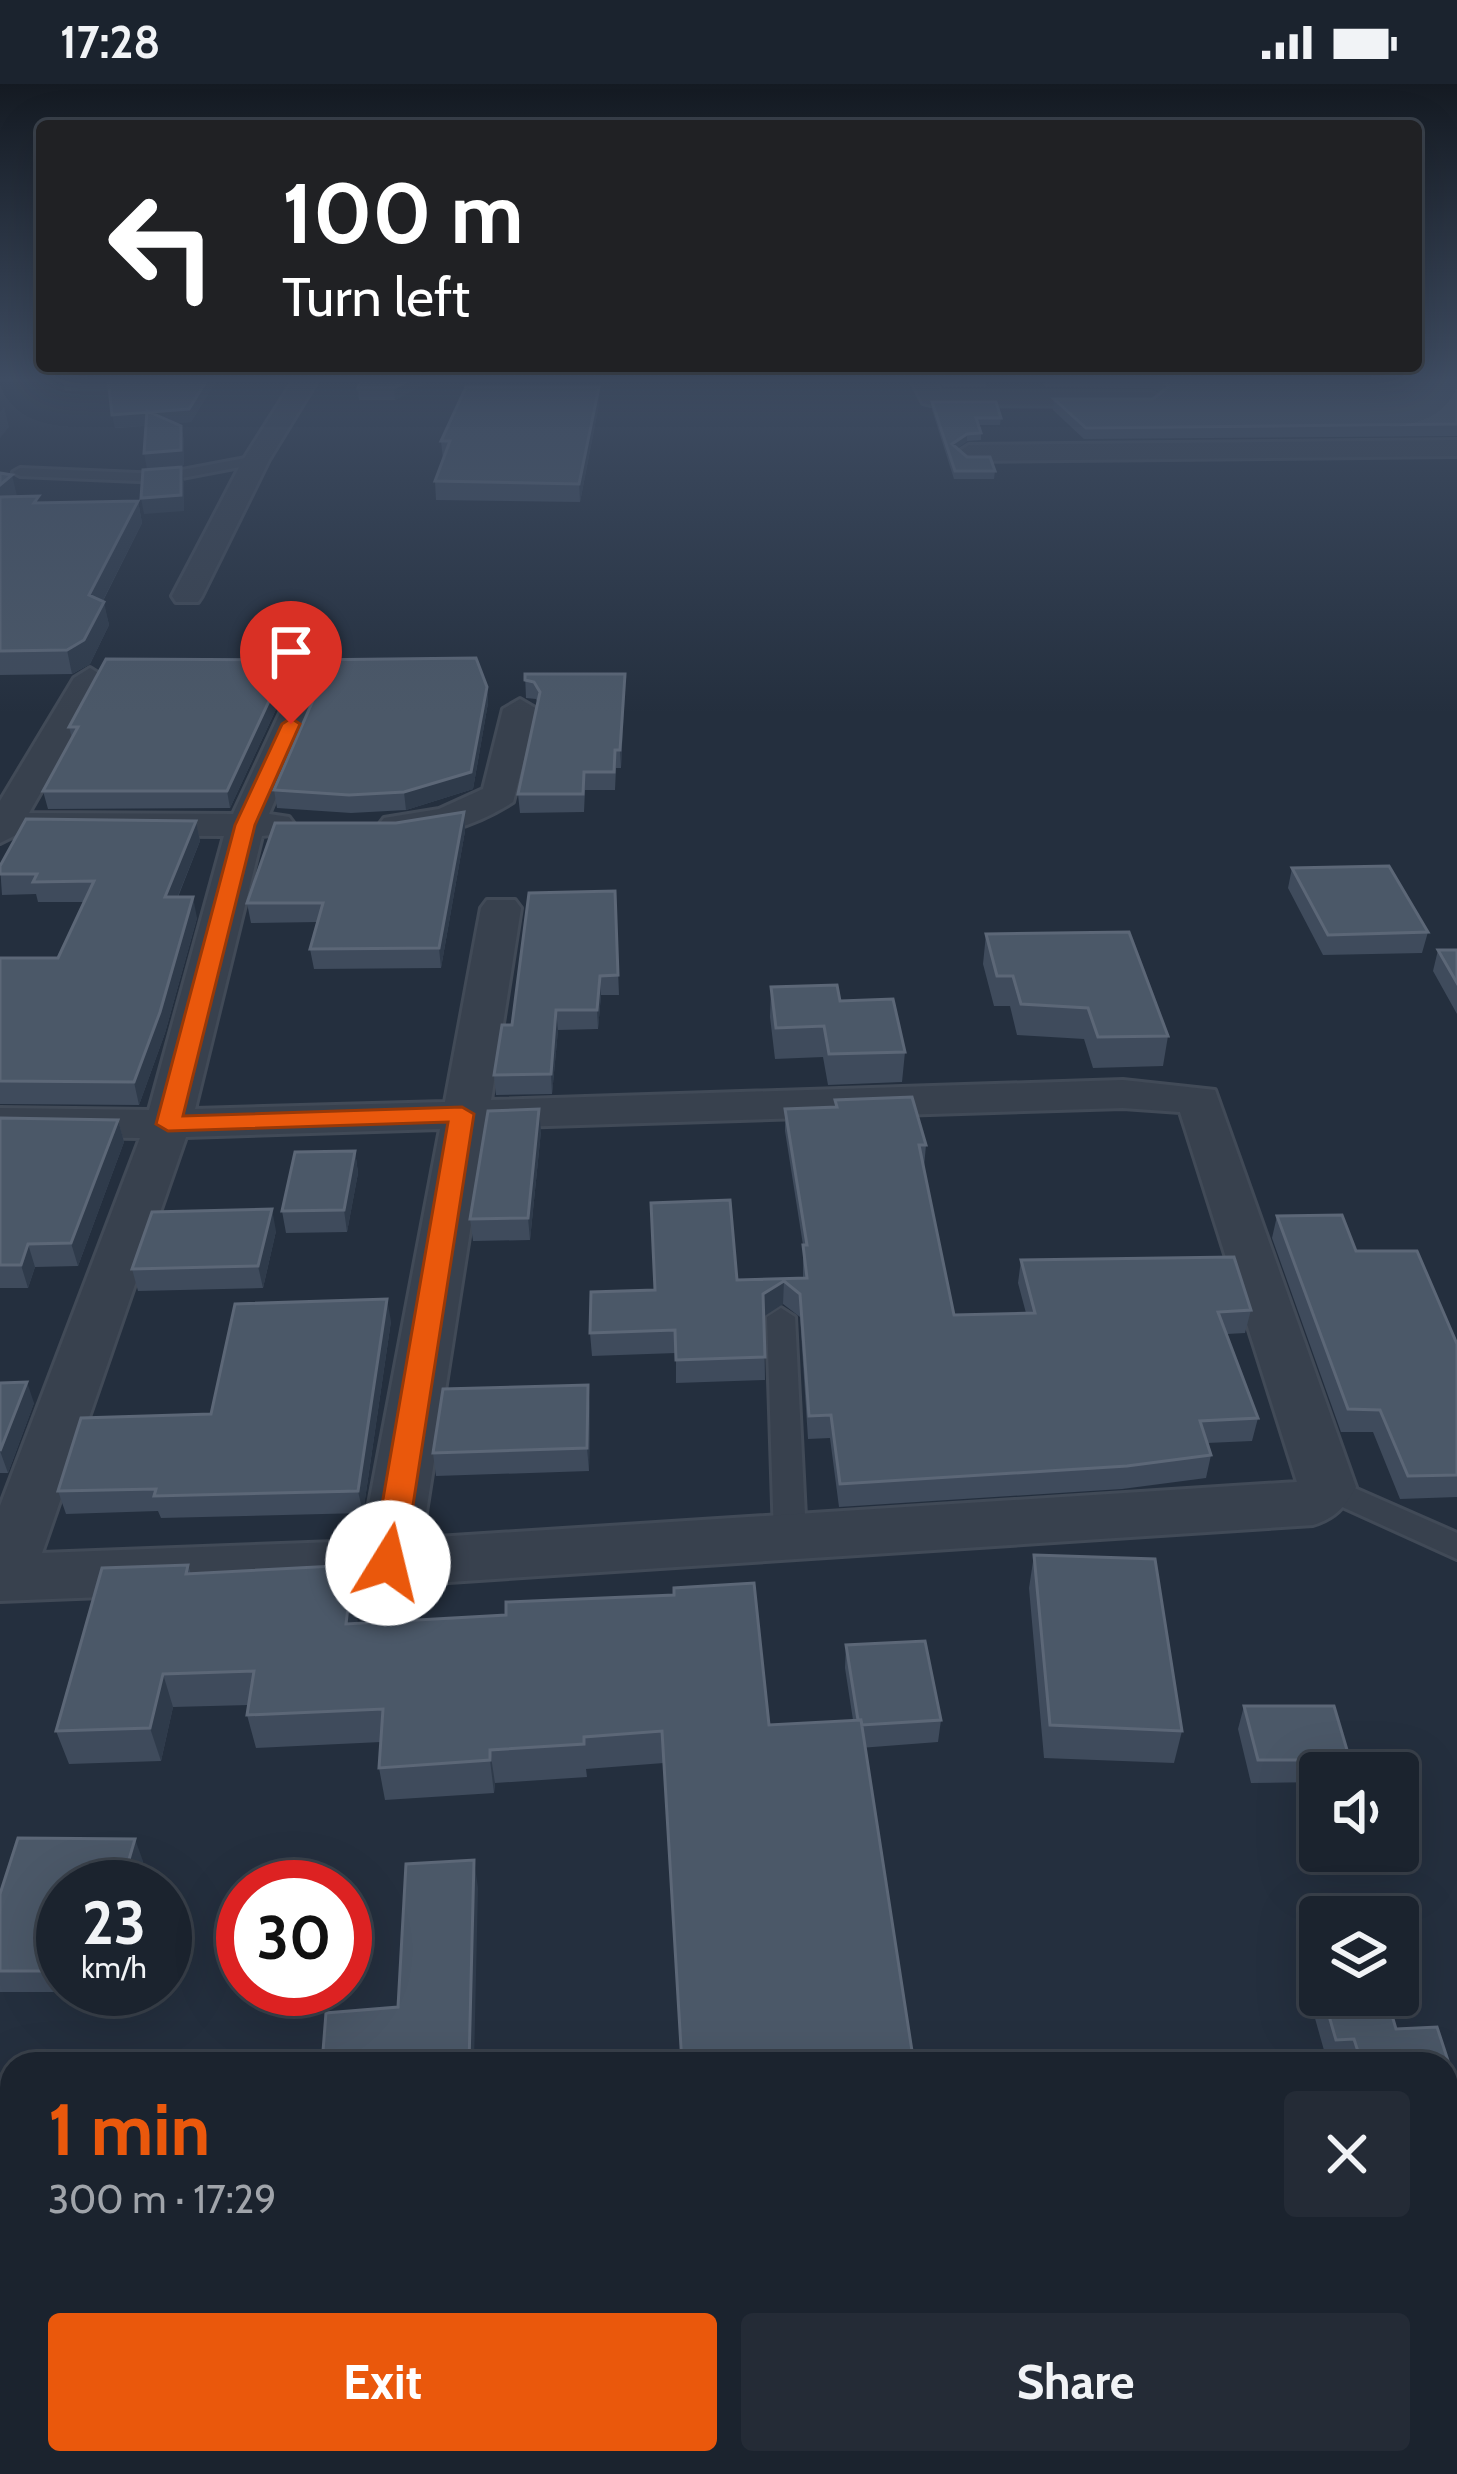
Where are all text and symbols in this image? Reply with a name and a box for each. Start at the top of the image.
text: 17:28 [60,15,161,69]
text: 100 m [282,162,524,264]
icon: left [84,168,240,324]
text: Turn left [282,264,470,330]
pin [240,601,342,724]
icon: arrive [258,619,324,685]
position arrow [325,1500,451,1626]
map controls [1299,1752,1419,2016]
button: sound [1299,1752,1419,1872]
speed limit sign: 30 [216,1860,372,2016]
text: 23 [82,1886,146,1959]
button: layers [1299,1896,1419,2016]
text: km/h [81,1949,147,1986]
text: 1 min [48,2086,210,2173]
button: close [1284,2091,1410,2217]
text: 300 m · 17:29 [48,2175,276,2223]
button: Exit [48,2313,717,2451]
button: Share [741,2313,1410,2451]

